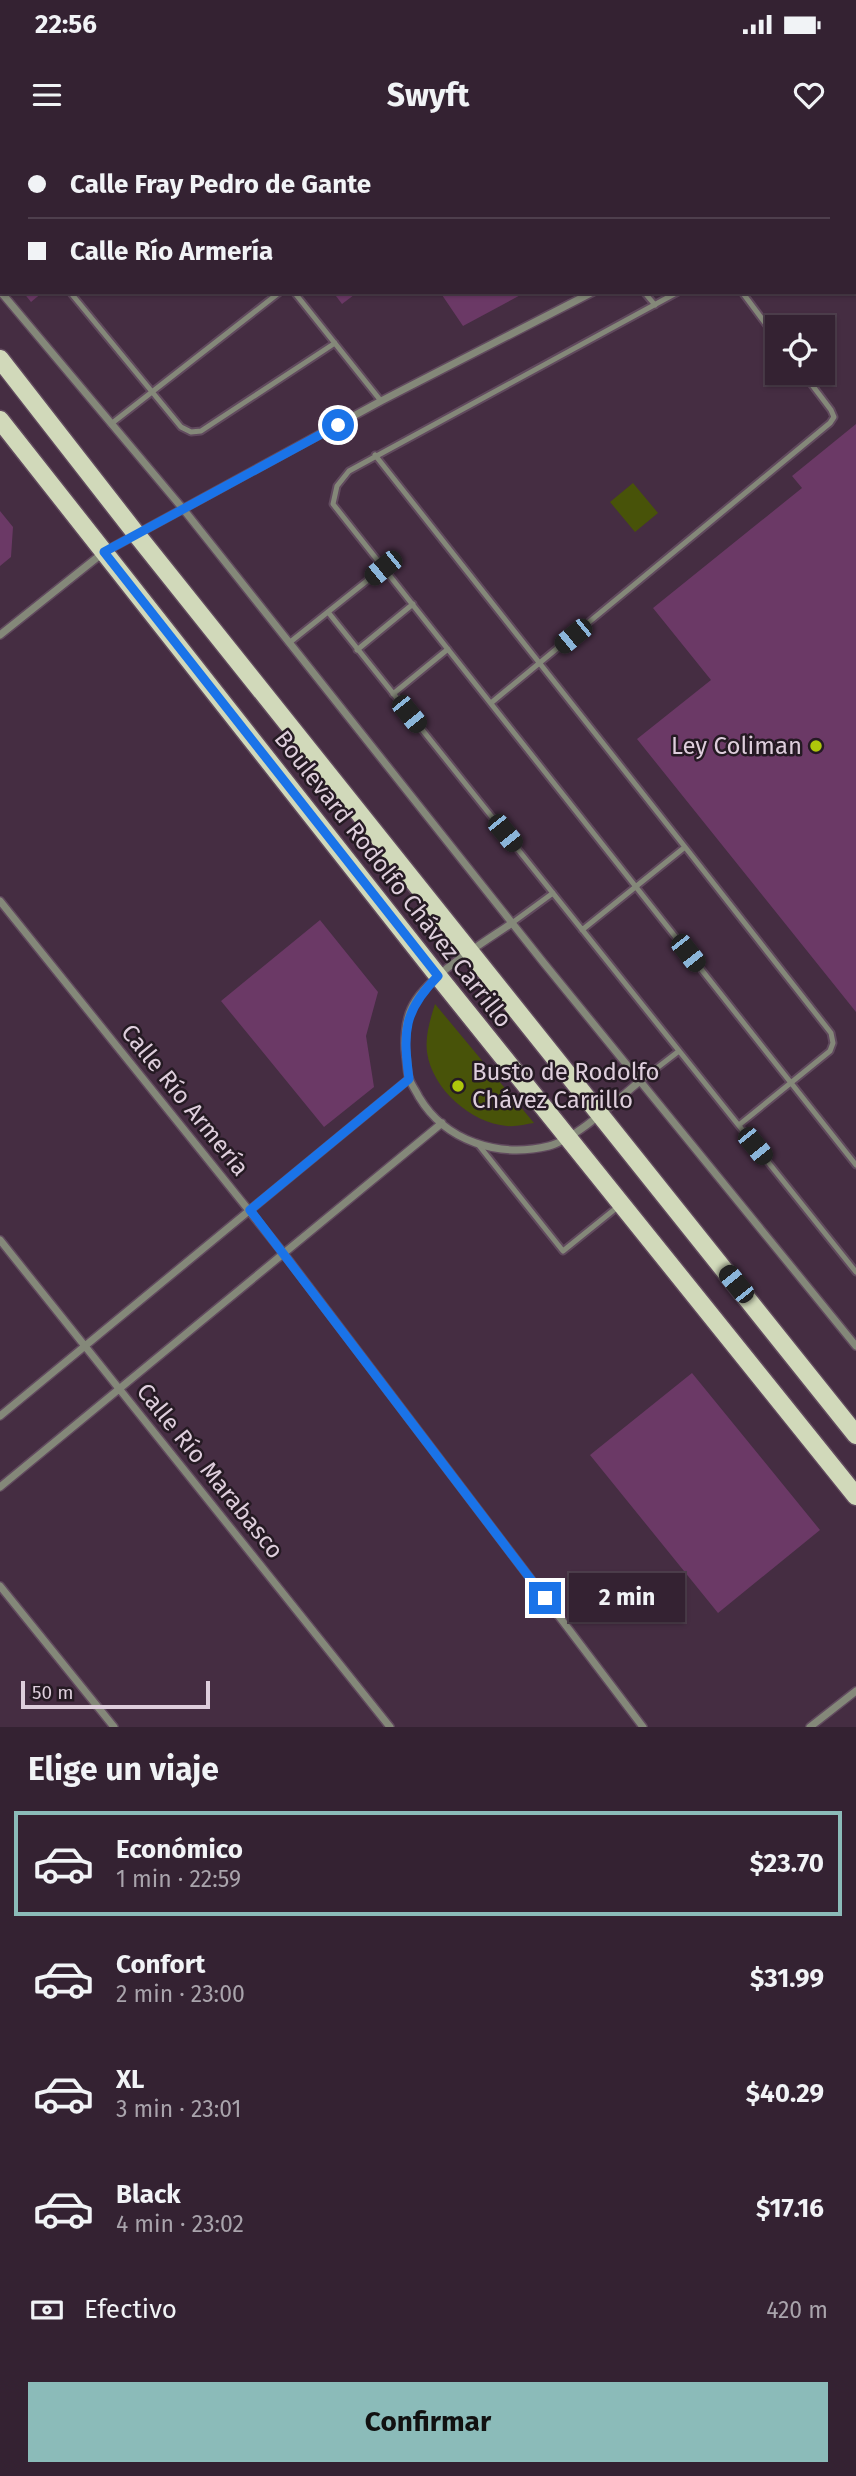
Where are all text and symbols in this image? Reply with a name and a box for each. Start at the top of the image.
text: 22:56 [35,9,97,40]
icon: menu [28,76,66,114]
text: Swyft [387,76,469,114]
icon: heart [790,76,828,114]
text: Calle Fray Pedro de Gante [70,169,371,200]
text: Calle Río Armería [70,236,273,267]
map controls [765,315,835,385]
button: locate [765,315,835,385]
route start [322,409,354,441]
car [361,547,406,589]
car [551,615,596,657]
car [388,691,431,737]
street label: Boulevard Rodolfo Chávez Carrillo [268,725,518,1033]
place label: Ley Coliman [671,732,802,760]
marker: Ley Coliman [808,738,824,754]
car [484,810,527,856]
car [667,930,710,976]
street label: Calle Río Armería [115,1019,255,1181]
place label: Busto de Rodolfo Chávez Carrillo [472,1058,660,1114]
marker: Busto de Rodolfo Chávez Carrillo [450,1078,466,1094]
car [734,1123,777,1169]
car [715,1261,758,1307]
street label: Calle Río Marabasco [131,1378,289,1564]
callout: 2 min [570,1574,685,1622]
route end [529,1582,561,1614]
text: 2 min [599,1583,655,1611]
scale bar [21,1678,210,1710]
text: 50 m [32,1681,73,1704]
text: Elige un viaje [28,1750,219,1788]
icon: car [32,1832,95,1895]
text: Económico [116,1834,243,1865]
text: $23.70 [750,1848,824,1879]
text: 1 min · 22:59 [116,1865,241,1893]
icon: car [32,1947,95,2010]
text: Confort [116,1949,205,1980]
text: $31.99 [750,1963,824,1994]
text: 2 min · 23:00 [116,1980,245,2008]
icon: car [32,2062,95,2125]
text: XL [116,2064,144,2095]
text: $40.29 [746,2078,824,2109]
text: 3 min · 23:01 [116,2095,241,2123]
icon: car [32,2177,95,2240]
text: Black [116,2179,181,2210]
text: $17.16 [756,2193,824,2224]
text: 4 min · 23:02 [116,2210,244,2238]
icon: cash [28,2291,66,2329]
text: Efectivo [84,2294,177,2325]
text: 420 m [766,2296,828,2324]
button: Confirmar [28,2382,828,2462]

